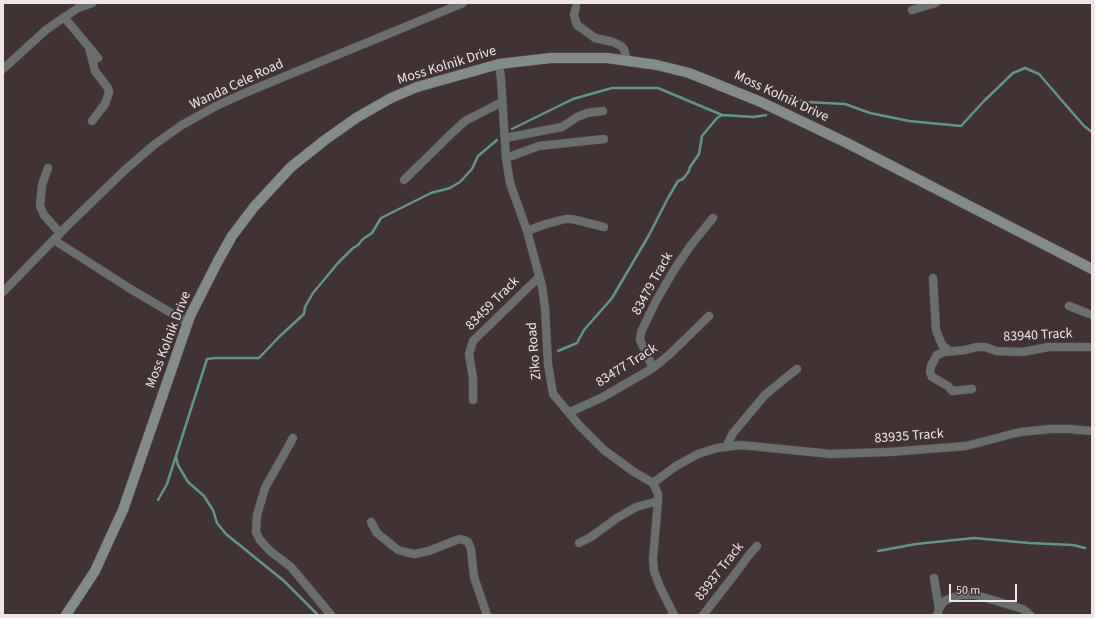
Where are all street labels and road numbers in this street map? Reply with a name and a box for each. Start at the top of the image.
street label: Moss Kolnik Drive [395,43,499,89]
street label: Wanda Cele Road [187,56,287,114]
street label: Moss Kolnik Drive [731,68,831,126]
street label: 83479 Track [629,250,677,318]
street label: 83459 Track [463,274,523,334]
street label: Moss Kolnik Drive [143,289,195,391]
street label: Ziko Road [524,321,546,381]
street label: 83940 Track [1003,326,1073,346]
street label: 83477 Track [593,341,661,391]
street label: 83935 Track [874,426,944,448]
street label: 83937 Track [692,540,748,604]

